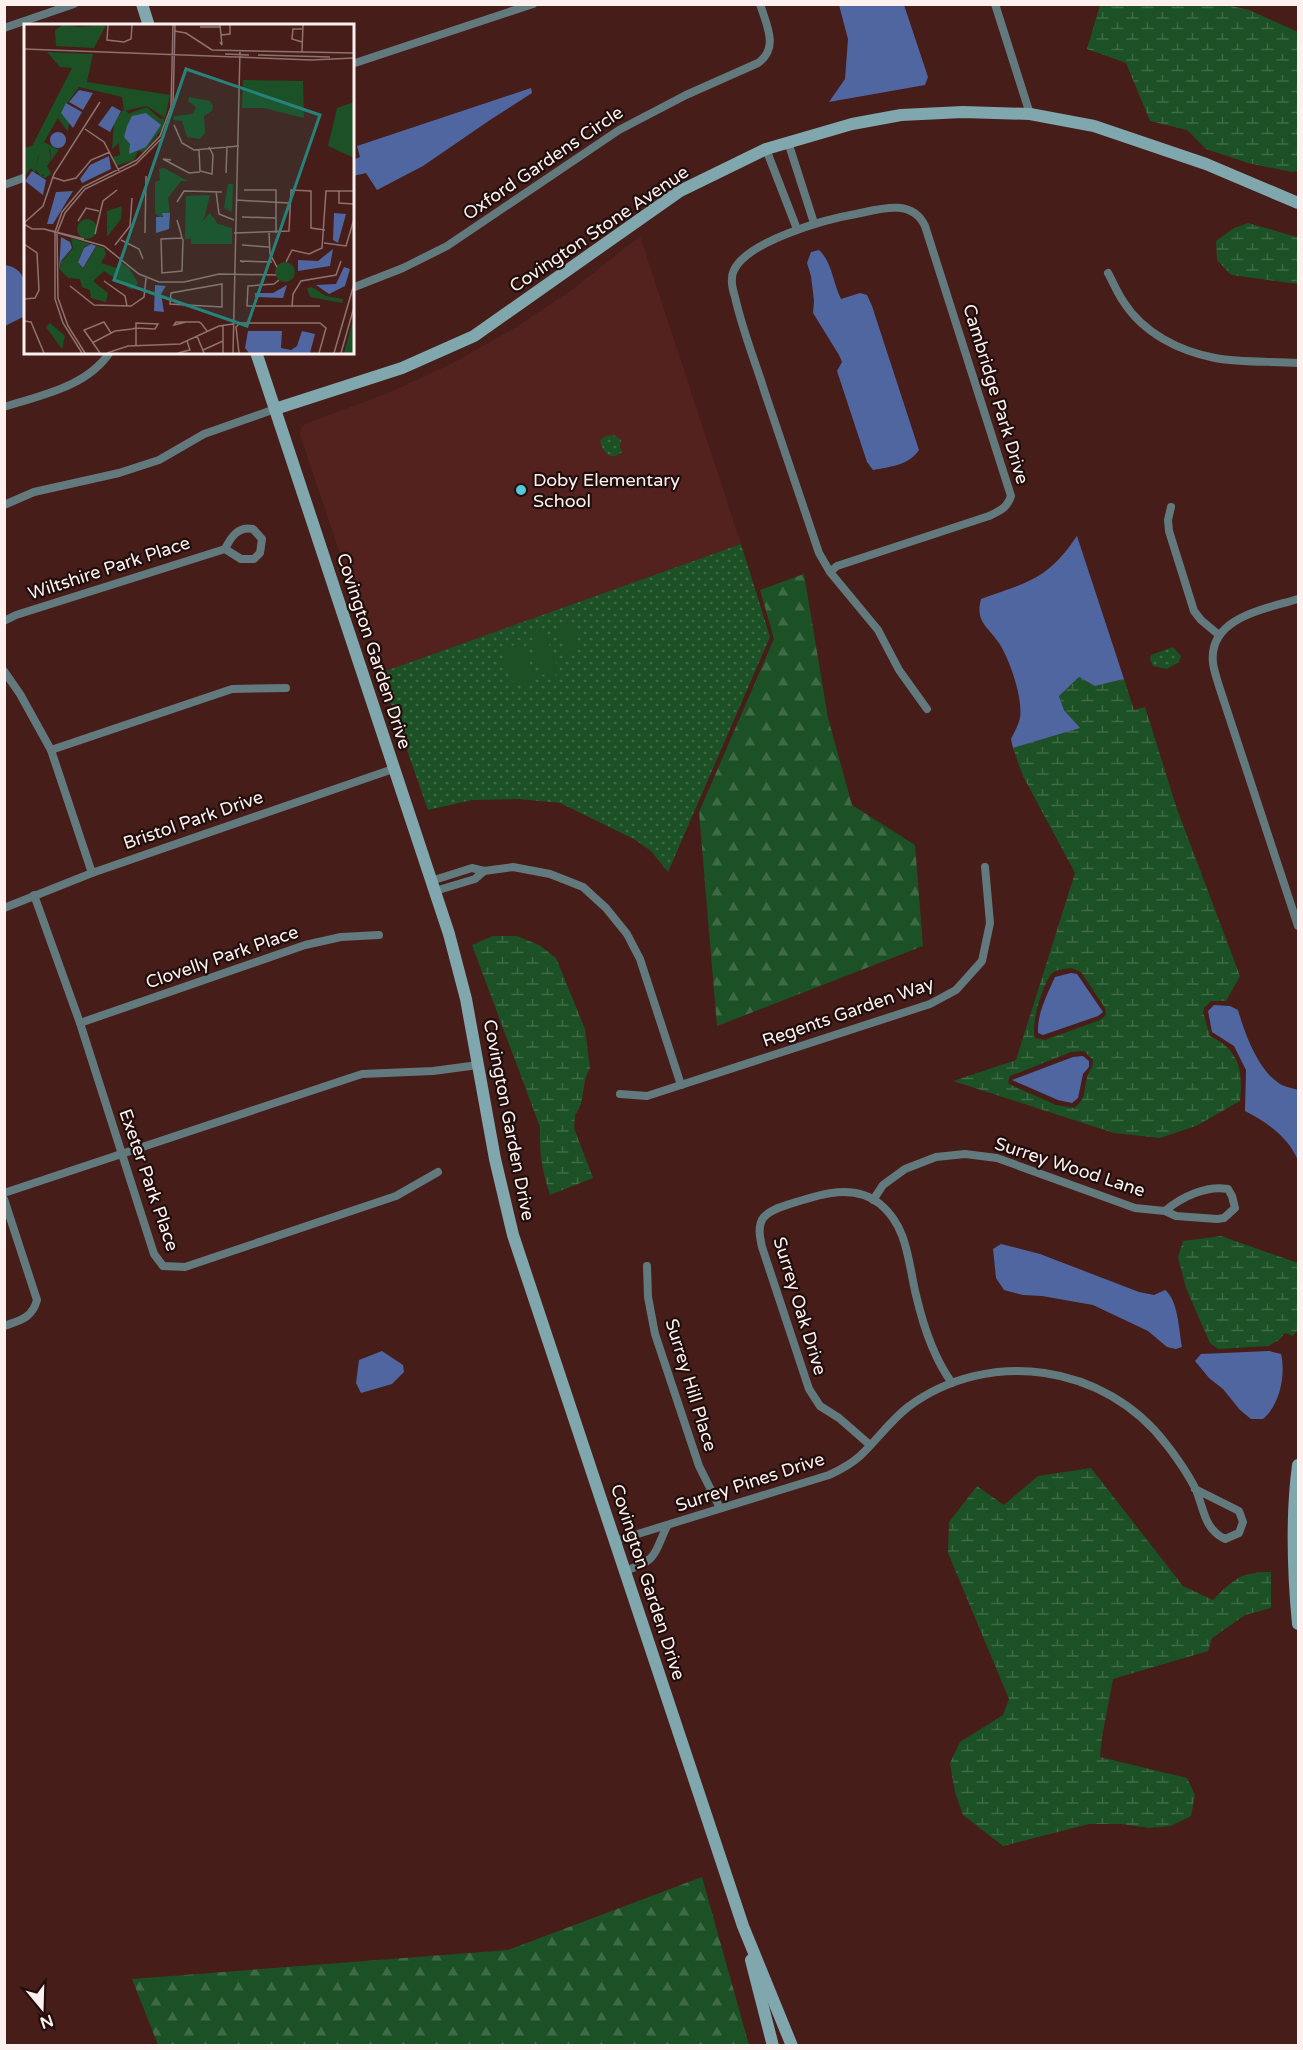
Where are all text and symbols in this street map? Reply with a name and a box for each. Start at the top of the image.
inset map [24,24,354,354]
street label: Oxford Gardens Circle [459,101,627,225]
street label: Covington Stone Avenue [505,161,693,297]
street label: Cambridge Park Drive [958,301,1034,487]
place label: Doby Elementary School [533,469,680,512]
marker: Doby Elementary School [514,483,528,497]
street label: Wiltshire Park Place [25,531,193,605]
street label: Covington Garden Drive [332,550,416,752]
street label: Bristol Park Drive [120,786,266,854]
street label: Clovelly Park Place [143,921,301,993]
street label: Regents Garden Way [759,972,937,1052]
street label: Covington Garden Drive [479,1017,539,1223]
street label: Exeter Park Place [114,1106,184,1254]
street label: Surrey Wood Lane [992,1132,1148,1202]
street label: Surrey Oak Drive [769,1234,831,1378]
street label: Surrey Hill Place [660,1316,722,1454]
street label: Surrey Pines Drive [673,1448,827,1516]
street label: Covington Garden Drive [606,1481,690,1683]
north arrow [12,1978,72,2038]
text: N [37,2010,56,2033]

